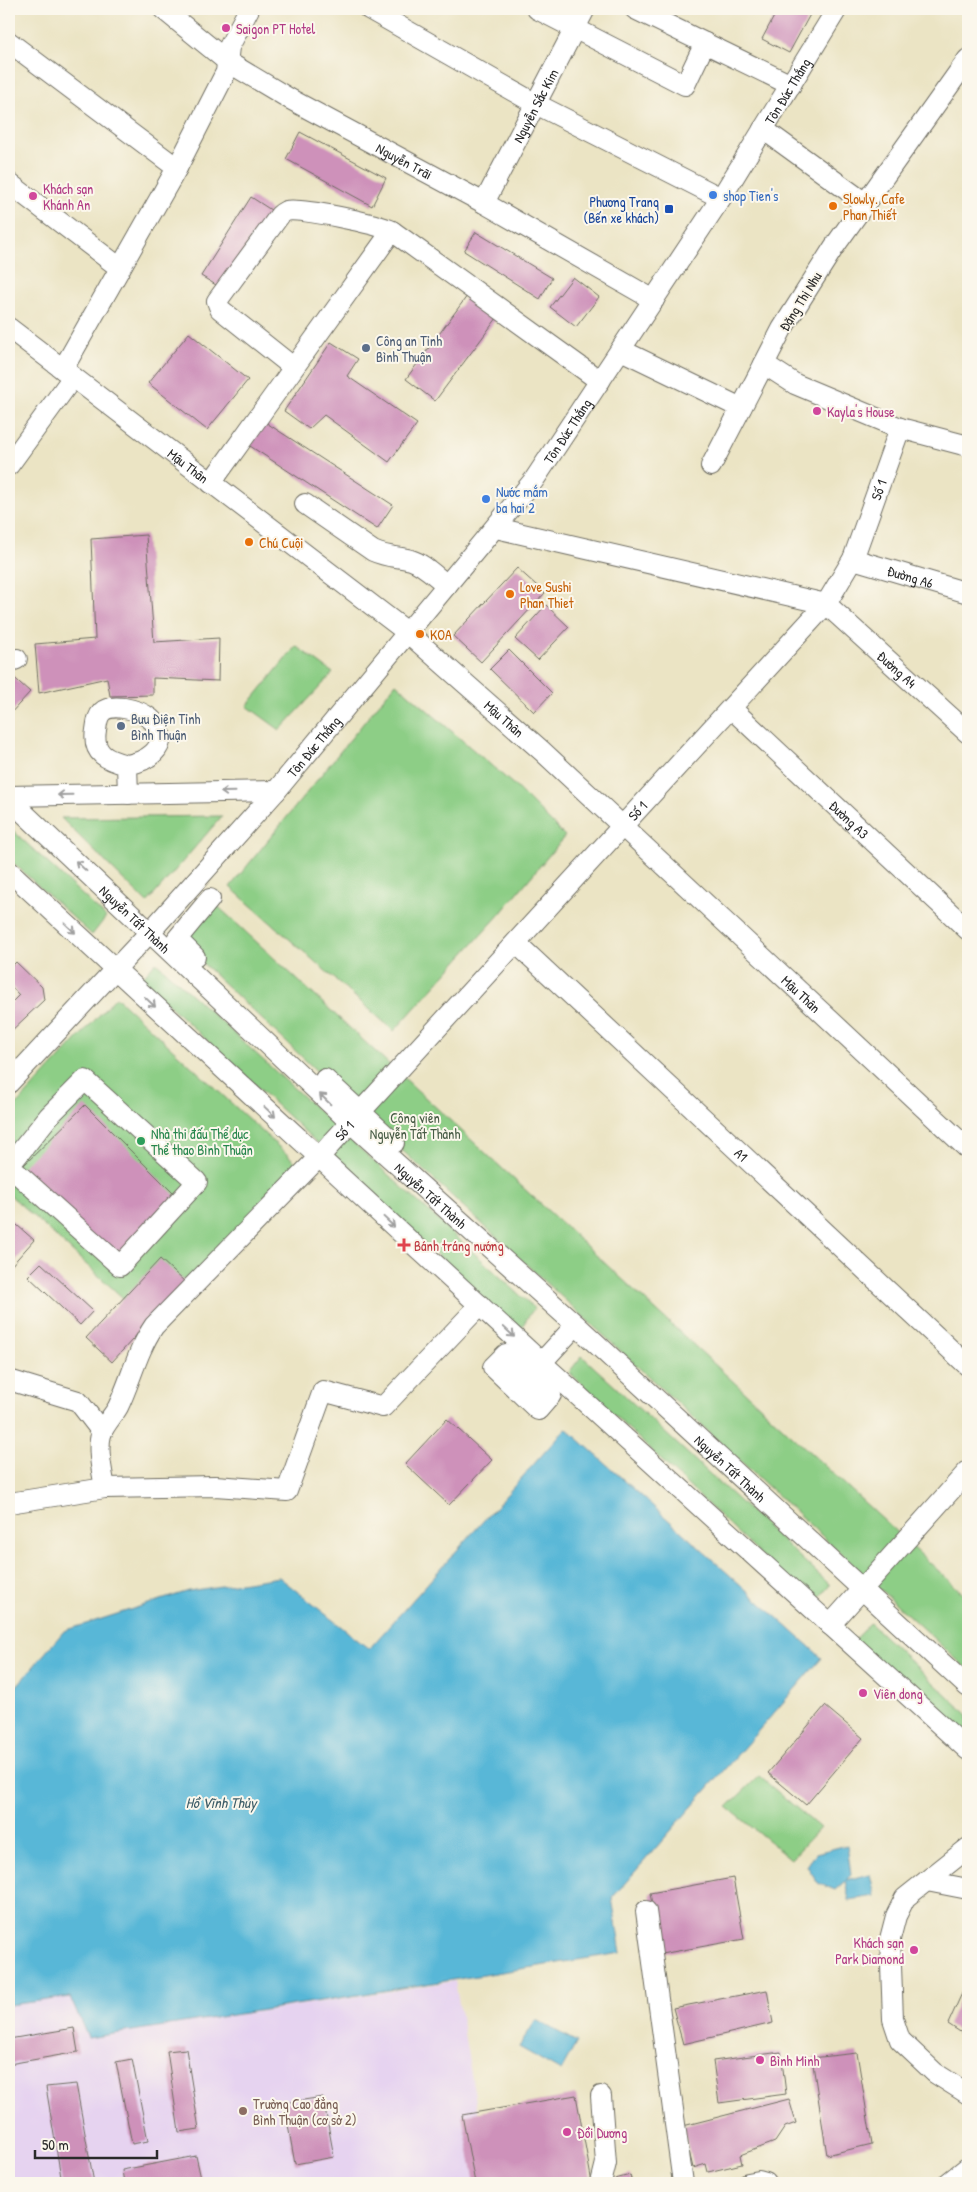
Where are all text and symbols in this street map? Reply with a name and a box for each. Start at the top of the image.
place label: Saigon PT Hotel [236,19,316,39]
marker: Saigon PT Hotel [220,22,232,34]
street label: Tôn Đức Thắng [759,54,815,127]
street label: Nguyễn Sắc Kim [508,65,562,146]
street label: Nguyễn Trãi [373,138,436,183]
place label: Khách sạn Khánh An [43,179,93,214]
place label: shop Tien's [723,186,778,206]
marker: shop Tien's [707,189,719,201]
place label: Slowly. Cafe Phan Thiết [843,189,905,224]
marker: Khách sạn Khánh An [27,190,39,202]
place label: Phương Trang (Bến xe khách) [583,192,659,227]
marker: Slowly. Cafe Phan Thiết [827,200,839,212]
marker: Phương Trang (Bến xe khách) [663,203,675,215]
street label: Đặng Thị Nhu [774,267,827,335]
place label: Công an Tỉnh Bình Thuận [376,331,442,366]
marker: Công an Tỉnh Bình Thuận [360,342,372,354]
street label: Tôn Đức Thắng [538,394,596,467]
place label: Kayla's House [827,402,895,422]
marker: Kayla's House [811,405,823,417]
street label: Mậu Thân [164,443,213,487]
street label: Số 1 [866,477,890,502]
place label: Nước mắm ba hai 2 [496,482,548,517]
marker: Nước mắm ba hai 2 [480,493,492,505]
place label: Chú Cuội [259,533,303,552]
marker: Chú Cuội [243,536,255,548]
street label: Đường A6 [885,560,936,592]
place label: Love Sushi Phan Thiet [520,577,574,612]
marker: Love Sushi Phan Thiet [504,588,516,600]
place label: KOA [430,625,452,644]
marker: KOA [414,628,426,640]
street label: Đường A4 [874,646,921,692]
street label: Mậu Thân [481,695,529,741]
place label: Bưu Điện Tỉnh Bình Thuận [131,709,200,744]
street label: Tôn Đức Thắng [282,711,345,781]
marker: Bưu Điện Tỉnh Bình Thuận [115,720,127,732]
one-way arrow [220,787,236,797]
one-way arrow [58,790,74,800]
street label: Số 1 [623,796,651,824]
street label: Đường A3 [826,796,873,842]
one-way arrow [74,860,87,872]
street label: Nguyễn Tất Thành [96,881,175,957]
one-way arrow [64,922,77,934]
street label: Mậu Thân [778,971,825,1016]
one-way arrow [144,996,157,1008]
one-way arrow [319,1093,332,1105]
one-way arrow [264,1106,276,1118]
park label: Công viên Nguyễn Tất Thành [370,1108,460,1144]
street label: Số 1 [330,1116,358,1144]
place label: Nhà thi đấu Thể dục Thể thao Bình Thuận [151,1124,253,1159]
marker: Nhà thi đấu Thể dục Thể thao Bình Thuận [135,1135,147,1147]
street label: A1 [731,1143,752,1165]
street label: Nguyễn Tất Thành [391,1158,471,1232]
one-way arrow [383,1216,396,1228]
place label: Bánh tráng nướng [414,1236,504,1256]
marker: Bánh tráng nướng [398,1239,410,1251]
one-way arrow [502,1326,515,1338]
street label: Nguyễn Tất Thành [691,1430,770,1506]
place label: Viên dong [873,1684,923,1704]
marker: Viên dong [857,1687,869,1699]
water label: Hồ Vĩnh Thủy [186,1792,258,1813]
place label: Khách sạn Park Diamond [835,1933,905,1968]
marker: Khách sạn Park Diamond [908,1944,920,1956]
place label: Bình Minh [770,2051,819,2070]
marker: Bình Minh [754,2054,766,2066]
place label: Trường Cao đẳng Bình Thuận (cơ sở 2) [253,2094,357,2129]
marker: Trường Cao đẳng Bình Thuận (cơ sở 2) [237,2105,249,2117]
place label: Đồi Dương [577,2123,627,2143]
marker: Đồi Dương [561,2126,573,2138]
scale bar [35,2127,158,2159]
text: 50 m [42,2134,69,2155]

